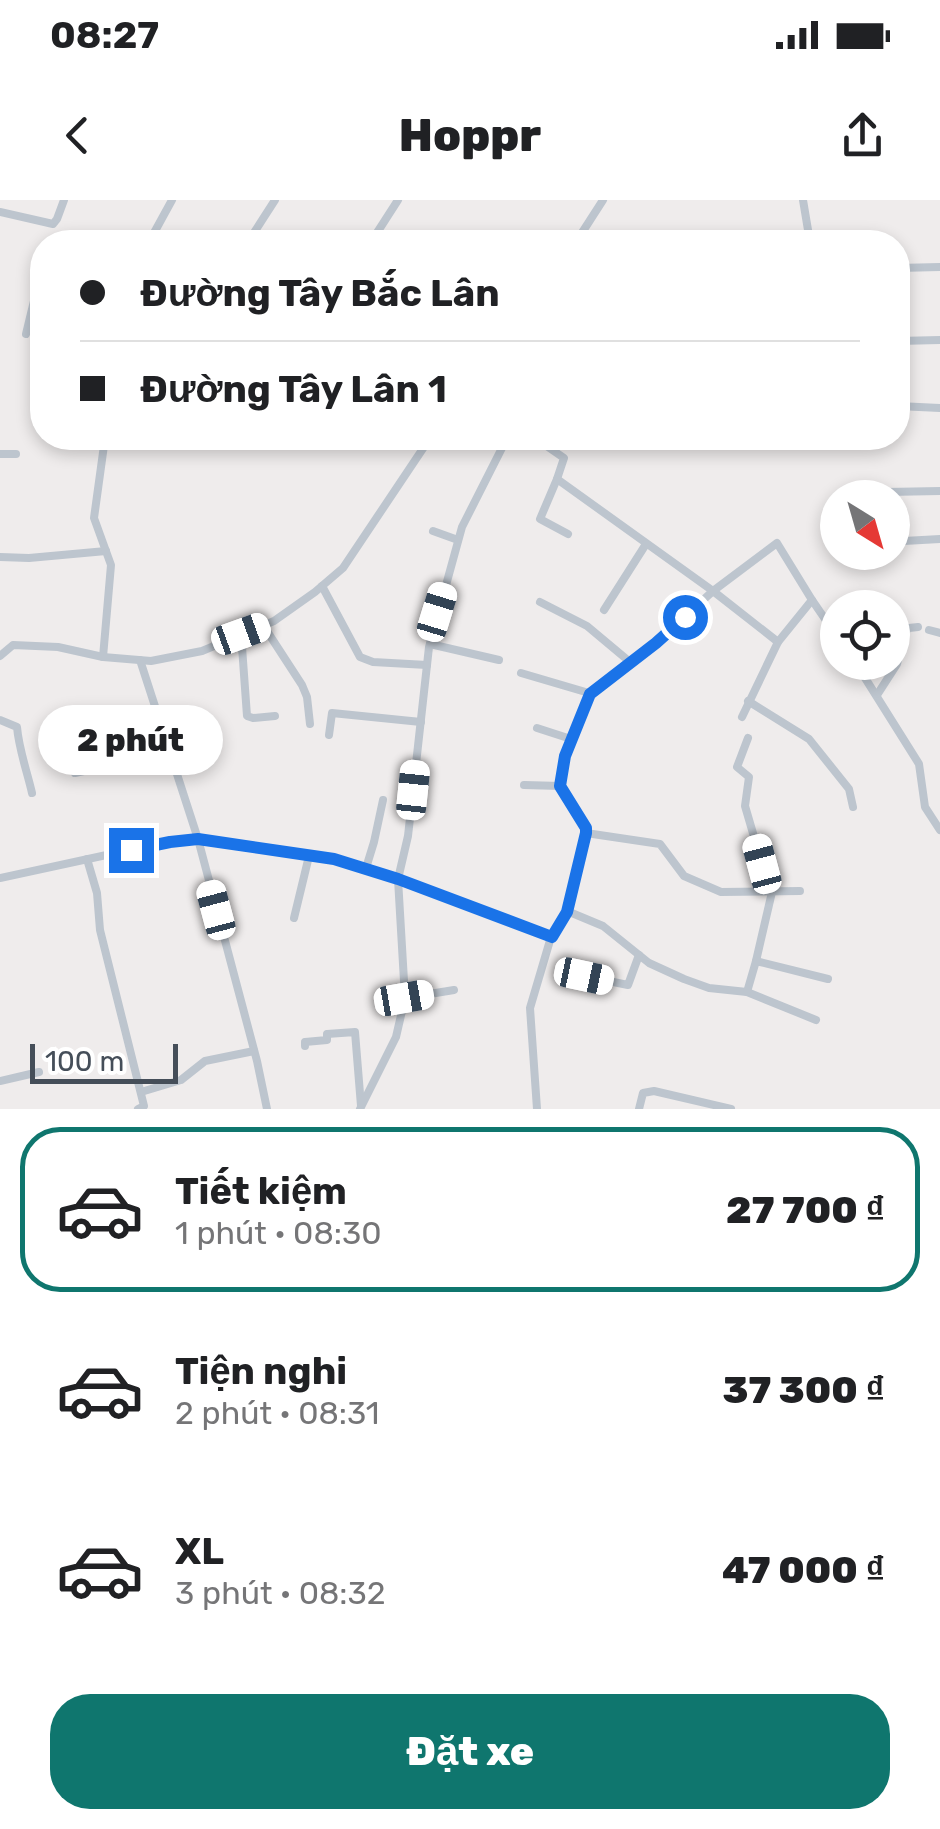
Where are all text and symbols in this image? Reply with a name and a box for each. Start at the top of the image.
text: 08:27 [50,12,159,58]
icon: back [50,108,105,163]
icon: share [835,108,890,163]
text: Hoppr [399,109,541,162]
text: Đường Tây Bắc Lân [140,270,500,316]
text: Đường Tây Lân 1 [140,366,447,412]
north arrow [820,480,910,570]
map controls [820,480,910,680]
car [414,579,460,645]
button: locate [820,590,910,680]
route start [663,595,708,640]
car [208,610,274,658]
callout: 2 phút [38,705,224,775]
text: 2 phút [77,721,184,759]
car [395,759,431,821]
route end [109,828,154,873]
car [740,831,784,897]
car [194,877,238,943]
car [552,955,616,997]
car [372,978,436,1018]
scale bar [30,1039,178,1084]
text: 100 m [45,1045,124,1078]
icon: car [55,1165,145,1255]
text: Tiết kiệm [175,1168,347,1214]
text: 27 700 ₫ [726,1187,885,1233]
text: 1 phút · 08:30 [175,1214,382,1252]
icon: car [55,1345,145,1435]
text: Tiện nghi [175,1348,347,1394]
text: 37 300 ₫ [722,1367,885,1413]
text: 2 phút · 08:31 [175,1394,379,1432]
icon: car [55,1525,145,1615]
text: XL [175,1528,224,1574]
text: 47 000 ₫ [722,1547,885,1593]
text: 3 phút · 08:32 [175,1574,386,1612]
button: Đặt xe [50,1694,890,1809]

